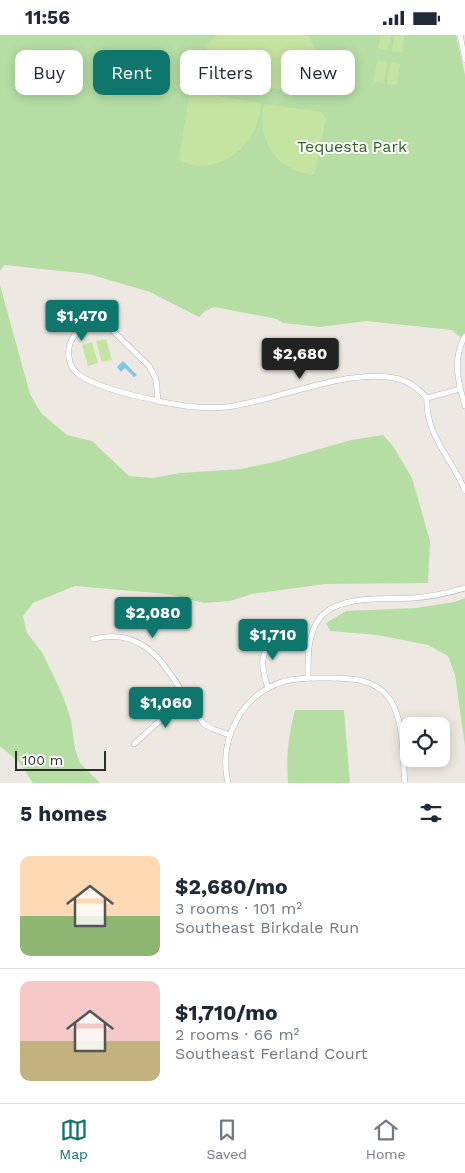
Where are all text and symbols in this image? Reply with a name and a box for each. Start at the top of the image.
text: 11:56 [25,6,70,29]
chip: Buy [15,50,83,95]
chip: Rent [93,50,170,95]
chip: Filters [180,50,271,95]
chip: New [281,50,355,95]
park label: Tequesta Park [297,137,407,156]
pin: $1,470 [41,299,123,342]
text: $1,470 [57,306,107,325]
pin: $2,680 [259,337,341,380]
text: $2,680 [273,344,327,363]
pin: $2,080 [112,597,194,639]
text: $2,080 [126,603,180,622]
pin: $1,710 [232,619,314,661]
text: $1,710 [250,625,296,644]
pin: $1,060 [125,687,207,729]
text: $1,060 [140,693,192,712]
map controls [400,717,450,767]
button: locate [400,717,450,767]
scale bar [15,748,106,771]
text: 100 m [22,752,63,768]
icon: filters [417,799,445,827]
text: 5 homes [20,801,107,826]
text: $2,680/mo [175,874,288,899]
icon: home [60,876,120,936]
text: 3 rooms · 101 m² [175,899,302,918]
text: Southeast Birkdale Run [175,918,359,937]
text: $1,710/mo [175,1000,278,1025]
icon: home [60,1001,120,1061]
text: 2 rooms · 66 m² [175,1025,299,1044]
text: Southeast Ferland Court [175,1044,367,1063]
tab: Map [59,1116,88,1162]
tab: Saved [206,1116,247,1162]
tab: Home [366,1116,406,1162]

